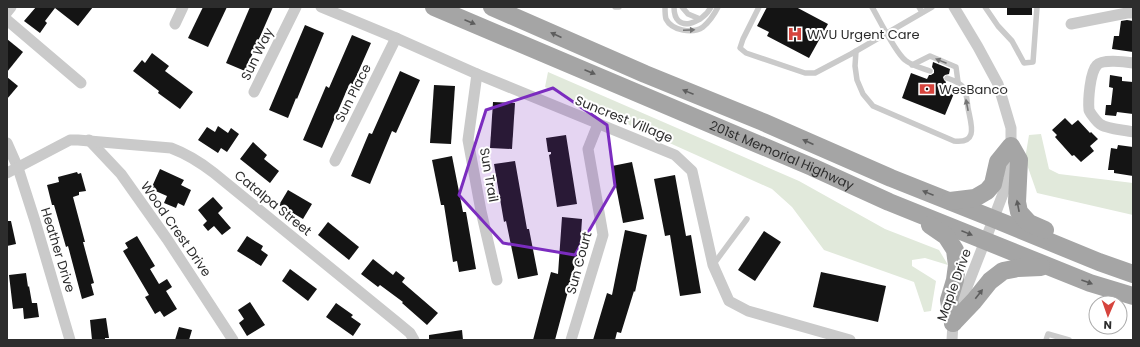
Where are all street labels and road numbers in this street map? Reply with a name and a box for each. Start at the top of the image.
street label: Sun Way [236,24,278,84]
street label: Sun Place [330,61,376,125]
street label: Suncrest Village [572,91,676,147]
street label: 201st Memorial Highway [707,115,858,195]
street label: Sun Trail [475,146,503,204]
street label: Catalpa Street [230,166,316,240]
street label: Wood Crest Drive [136,178,216,280]
street label: Heather Drive [36,205,80,295]
street label: Sun Court [562,229,597,296]
street label: Maple Drive [932,246,976,324]

